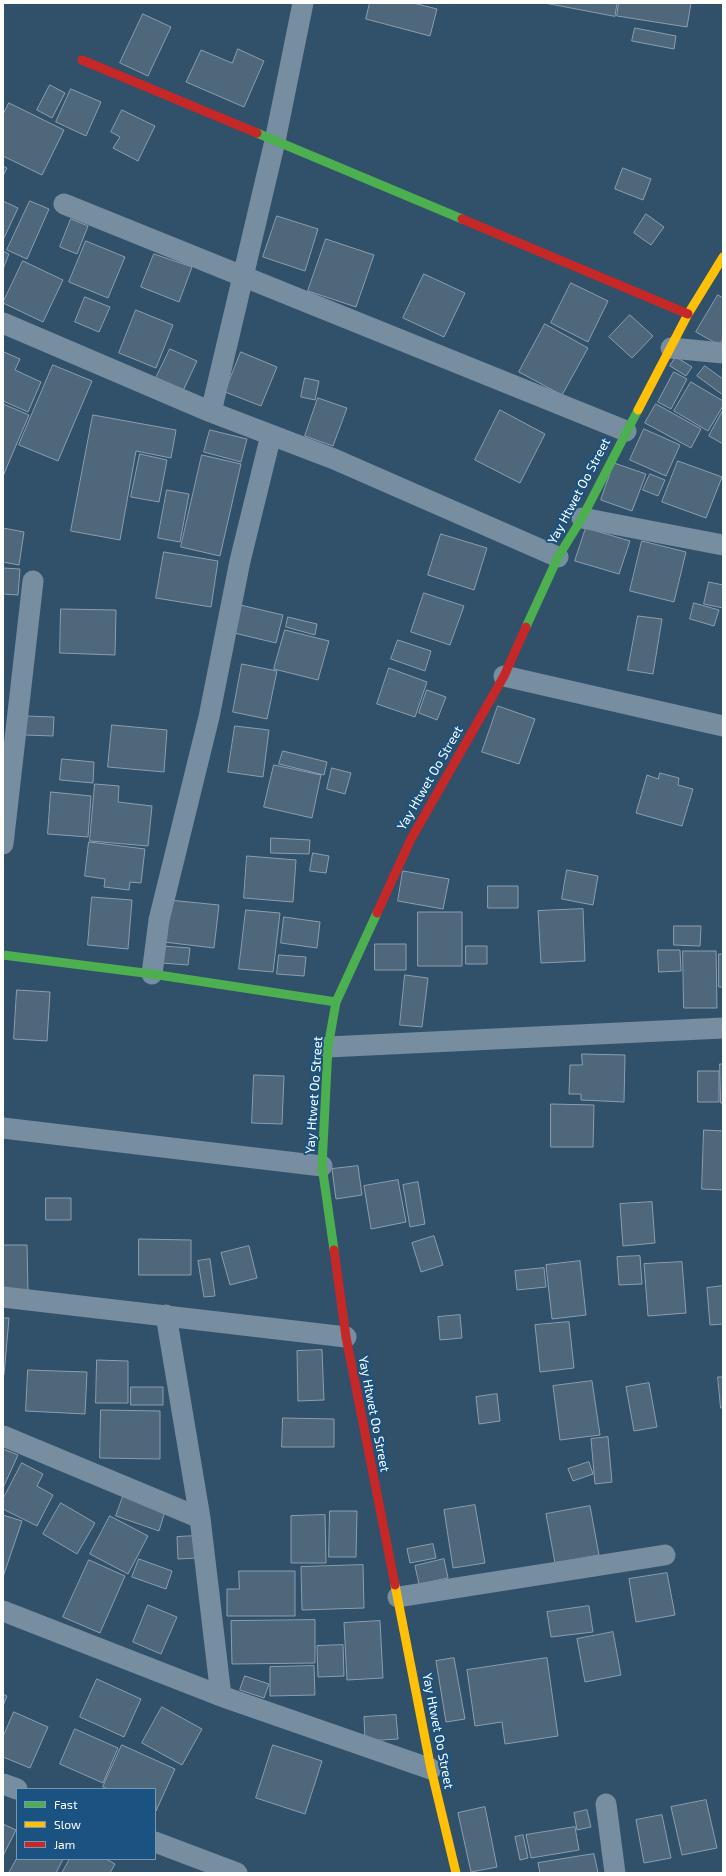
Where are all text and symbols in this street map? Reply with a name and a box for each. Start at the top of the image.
street label: Yay Htwet Oo Street [544,435,614,547]
street label: Yay Htwet Oo Street [394,723,466,833]
street label: Yay Htwet Oo Street [302,1036,326,1154]
street label: Yay Htwet Oo Street [355,1355,393,1473]
street label: Yay Htwet Oo Street [419,1672,457,1790]
legend [16,1788,156,1860]
text: Fast [54,1797,77,1811]
text: Slow [54,1817,81,1831]
text: Jam [54,1837,75,1851]

